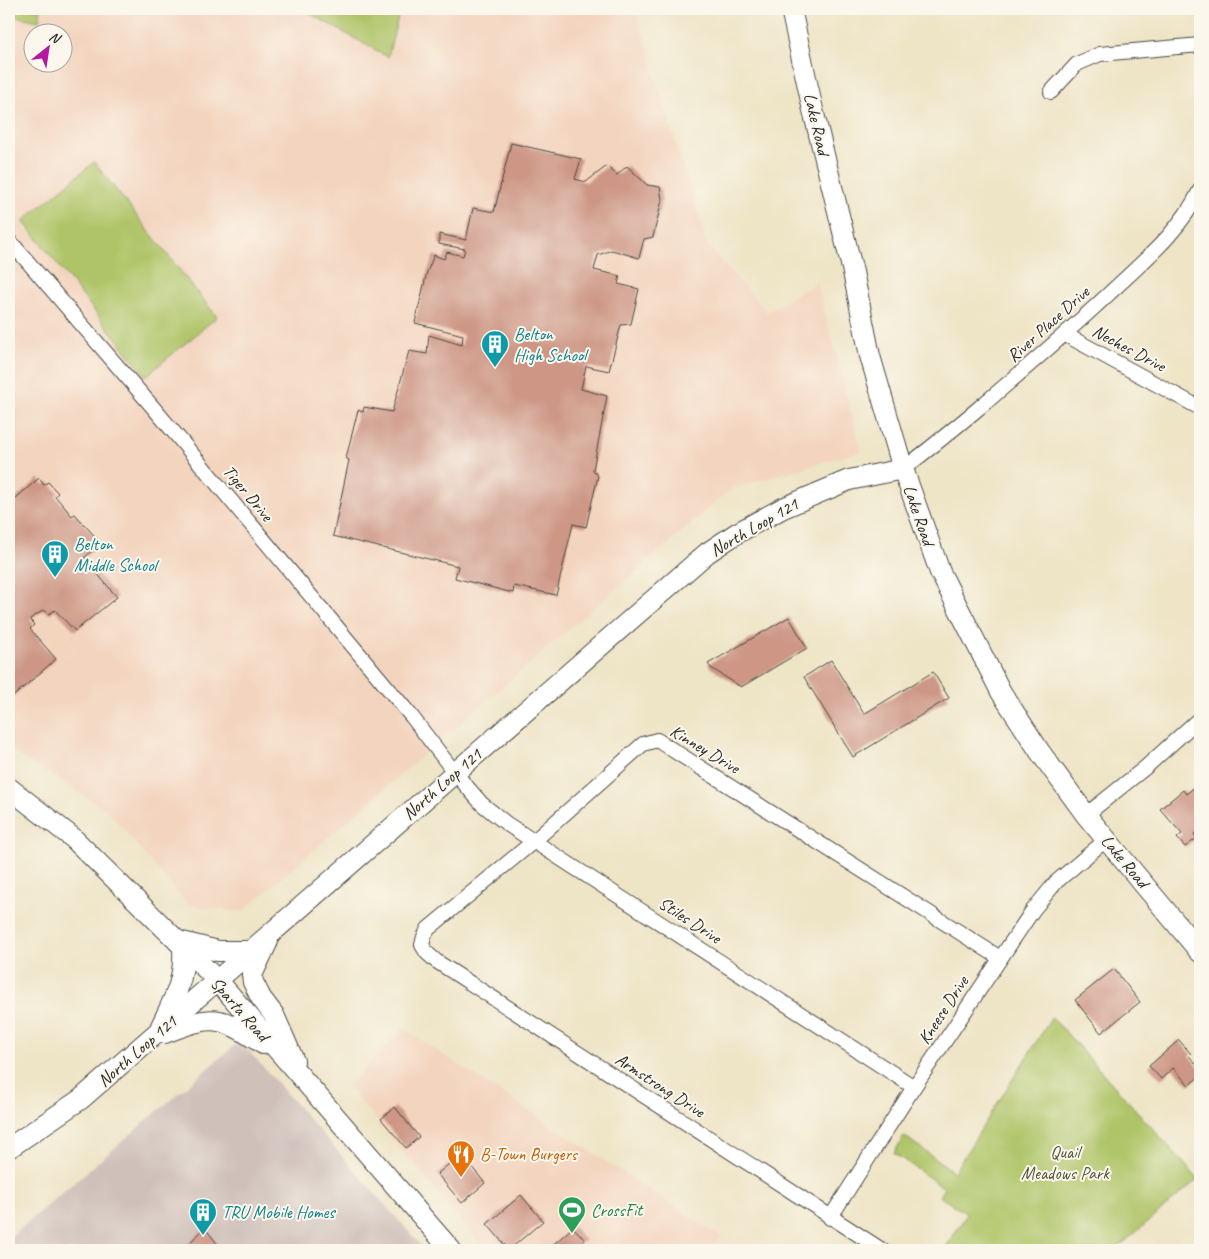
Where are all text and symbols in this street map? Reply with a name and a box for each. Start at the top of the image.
north arrow [22,22,72,72]
text: N [46,28,64,48]
street label: Lake Road [799,91,835,160]
street label: River Place Drive [1002,280,1095,367]
street label: Neches Drive [1089,320,1170,377]
place label: Belton High School [514,323,589,366]
building icon: Belton High School [480,329,510,368]
street label: Tiger Drive [218,460,279,527]
street label: Lake Road [898,482,941,551]
street label: North Loop 121 [706,493,803,561]
place label: Belton Middle School [74,533,160,576]
building icon: Belton Middle School [40,539,70,578]
street label: Kinney Drive [666,720,745,779]
street label: North Loop 121 [398,743,487,824]
street label: Lake Road [1096,830,1155,894]
street label: Stiles Drive [655,892,726,949]
street label: Kneese Drive [913,971,974,1048]
street label: Sparta Road [206,972,276,1048]
street label: North Loop 121 [93,1010,182,1091]
street label: Armstrong Drive [611,1048,710,1123]
restaurant icon: B-Town Burgers [446,1139,476,1178]
park label: Quail Meadows Park [1021,1141,1110,1184]
place label: B-Town Burgers [480,1143,579,1165]
sports icon: CrossFit [557,1195,587,1234]
building icon: TRU Mobile Homes [188,1197,218,1236]
place label: CrossFit [591,1199,644,1221]
place label: TRU Mobile Homes [222,1201,336,1223]

